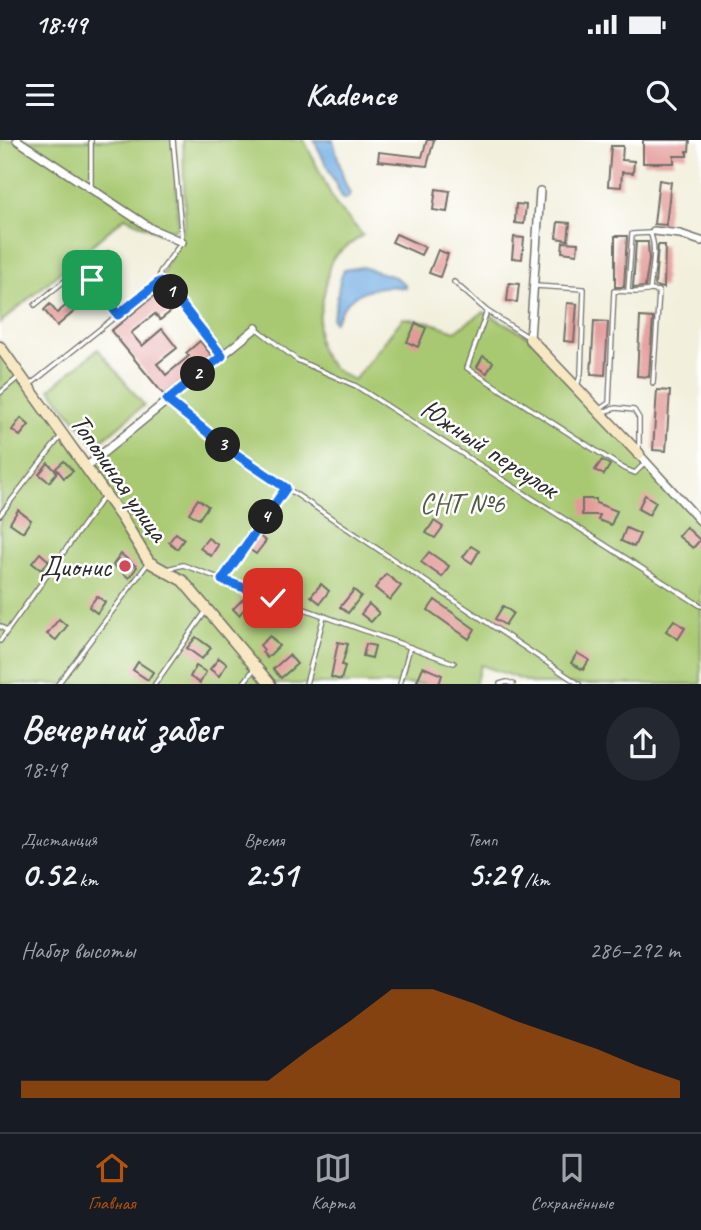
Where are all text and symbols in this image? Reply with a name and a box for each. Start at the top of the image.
text: 18:49 [35,8,87,41]
text: Kadence [305,74,396,115]
icon: menu [21,76,59,114]
icon: search [642,76,680,114]
pin [62,250,122,310]
icon: arrive [73,261,111,299]
pin: 1 [154,274,188,310]
text: 1 [166,279,175,303]
pin: 2 [180,356,216,392]
text: 2 [193,361,202,385]
street label: Южный переулок [414,391,567,507]
street label: Тополиная улица [63,406,177,550]
pin: 3 [206,428,241,462]
text: 3 [218,432,227,456]
park label: СНТ №6 [420,486,506,521]
pin: 4 [248,500,284,534]
text: 4 [261,504,270,528]
place label: Дионис [40,549,112,584]
marker: Дионис [117,558,133,574]
pin [243,568,303,628]
icon: check [254,579,292,617]
text: Вечерний забег [21,705,220,752]
button: share [606,707,680,781]
text: 18:49 [21,755,67,784]
text: Дистанция [21,828,97,852]
text: Время [244,828,284,852]
text: Темп [467,828,498,852]
text: 0.52 [21,852,75,897]
text: 2:51 [244,852,298,897]
text: 5:29 [467,852,520,897]
text: km [75,868,98,892]
text: /km [520,868,550,892]
text: Набор высоты [21,936,135,965]
text: 286–292 m [589,936,680,965]
tab: Главная [88,1149,136,1215]
tab: Карта [311,1149,355,1215]
tab: Сохранённые [531,1149,613,1215]

